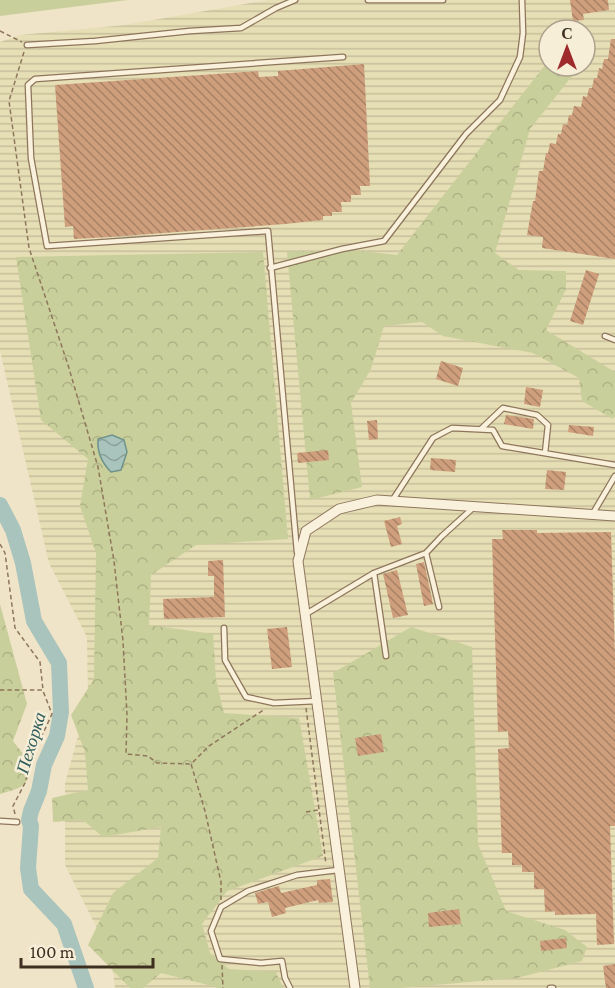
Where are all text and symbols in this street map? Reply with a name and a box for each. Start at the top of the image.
north arrow [537,18,597,78]
text: С [561,25,573,42]
water label: Пехорка [12,710,50,777]
scale bar [21,931,153,969]
text: 100 m [30,942,75,962]

